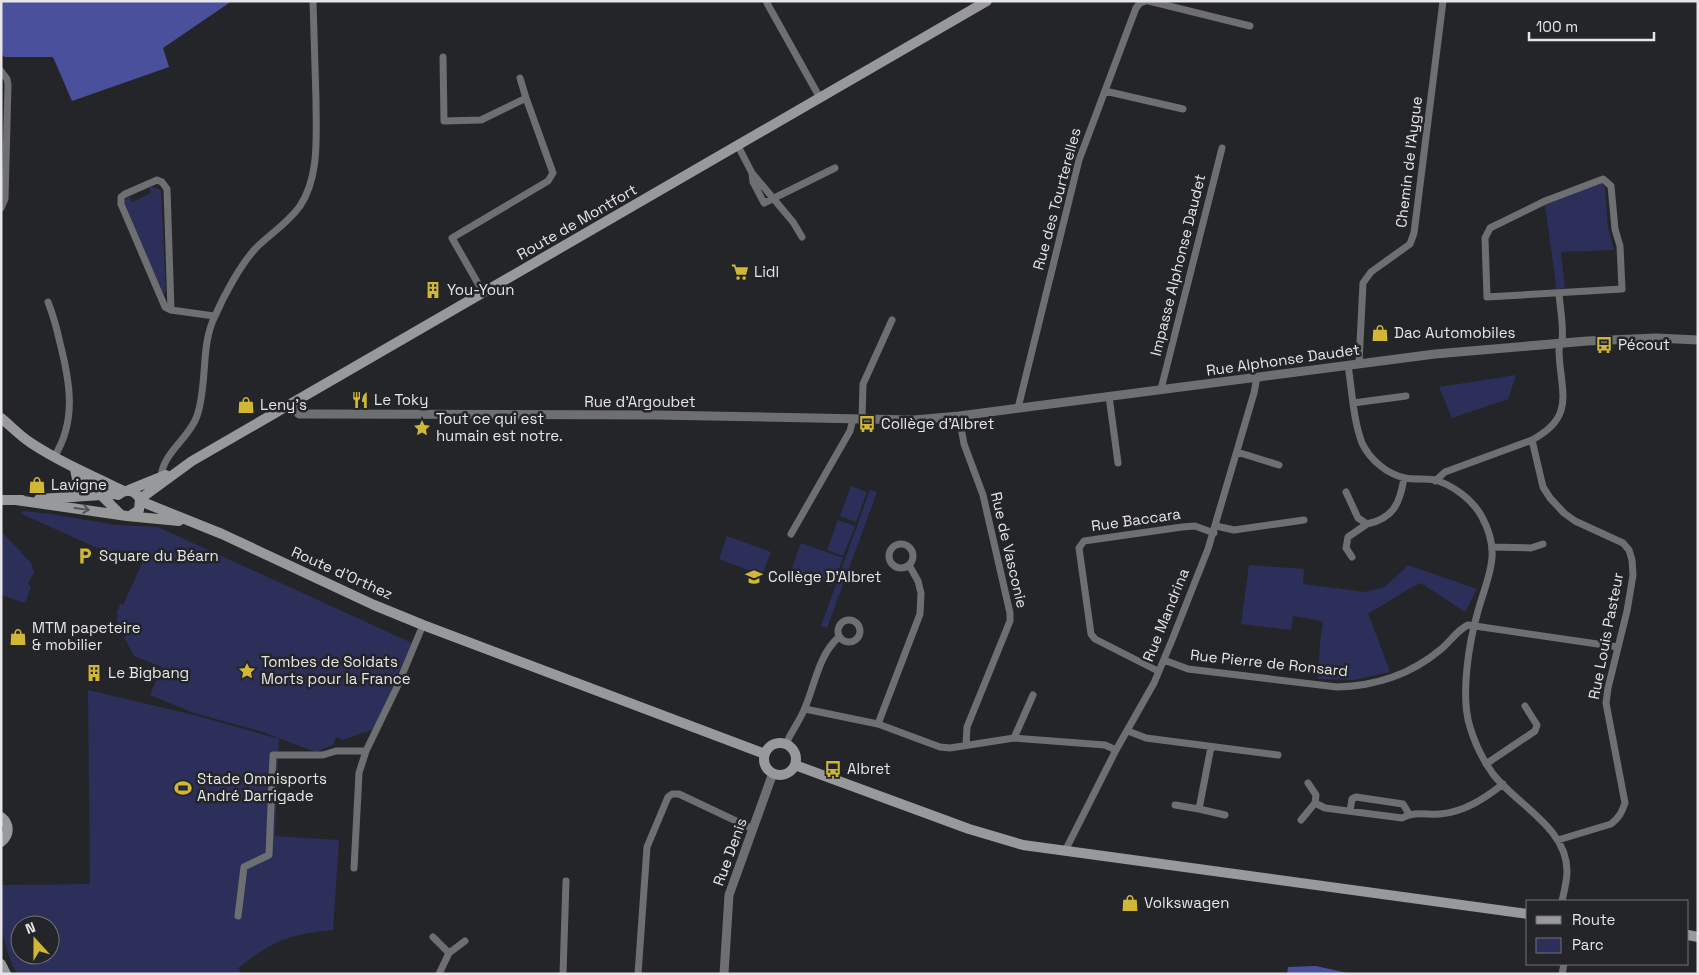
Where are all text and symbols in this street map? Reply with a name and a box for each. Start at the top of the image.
scale bar [1529,10,1654,42]
text: 100 m [1536,17,1578,36]
street label: Chemin de l'Aygue [1391,95,1426,229]
street label: Rue des Tourterelles [1028,126,1085,272]
street label: Impasse Alphonse Daudet [1146,172,1209,358]
street label: Route de Montfort [513,179,640,264]
supermarket icon: Lidl [730,262,750,282]
place label: Lidl [754,262,779,281]
building icon: You-Youn [423,280,443,300]
place label: You-Youn [447,280,514,299]
shop icon: Dac Automobiles [1370,323,1390,343]
place label: Dac Automobiles [1394,323,1516,342]
bus stop icon: Pécout [1594,335,1614,355]
place label: Pécout [1618,335,1670,354]
street label: Rue Alphonse Daudet [1205,339,1361,380]
restaurant icon: Le Toky [350,390,370,410]
place label: Le Toky [374,390,428,409]
street label: Rue d'Argoubet [584,392,696,411]
shop icon: Leny's [236,395,256,415]
place label: Leny's [260,395,307,414]
place label: Tout ce qui est humain est notre. [436,409,563,445]
bus stop icon: Collège d'Albret [857,414,877,434]
place label: Collège d'Albret [881,414,994,433]
place icon: Tout ce qui est humain est notre. [412,418,432,438]
shop icon: Lavigne [27,475,47,495]
place label: Lavigne [51,475,107,494]
street label: Rue de Vasconie [987,490,1032,610]
one-way arrow [74,504,90,514]
street label: Rue Baccara [1090,504,1182,535]
street label: Route d'Orthez [289,542,396,603]
parking icon: Square du Béarn [75,546,95,566]
place label: Square du Béarn [99,546,219,565]
street label: Rue Mandrina [1138,565,1193,664]
school or university icon: Collège D'Albret [744,567,764,587]
place label: Collège D'Albret [768,567,882,586]
street label: Rue Louis Pasteur [1584,570,1627,701]
place label: MTM papeteire & mobilier [32,618,141,654]
shop icon: MTM papeteire & mobilier [8,627,28,647]
street label: Rue Pierre de Ronsard [1189,645,1349,680]
place label: Tombes de Soldats Morts pour la France [261,652,411,688]
place icon: Tombes de Soldats Morts pour la France [237,661,257,681]
building icon: Le Bigbang [84,663,104,683]
place label: Le Bigbang [108,663,189,682]
bus stop icon: Albret [823,759,843,779]
place label: Albret [847,759,891,778]
place label: Stade Omnisports André Darrigade [197,769,327,805]
sports icon: Stade Omnisports André Darrigade [173,778,193,798]
street label: Rue Denis [708,815,751,888]
shop icon: Volkswagen [1120,893,1140,913]
place label: Volkswagen [1144,893,1229,912]
legend [1526,900,1689,965]
text: Route [1572,910,1616,929]
north arrow [10,915,60,965]
text: N [23,918,38,938]
text: Parc [1572,935,1604,954]

